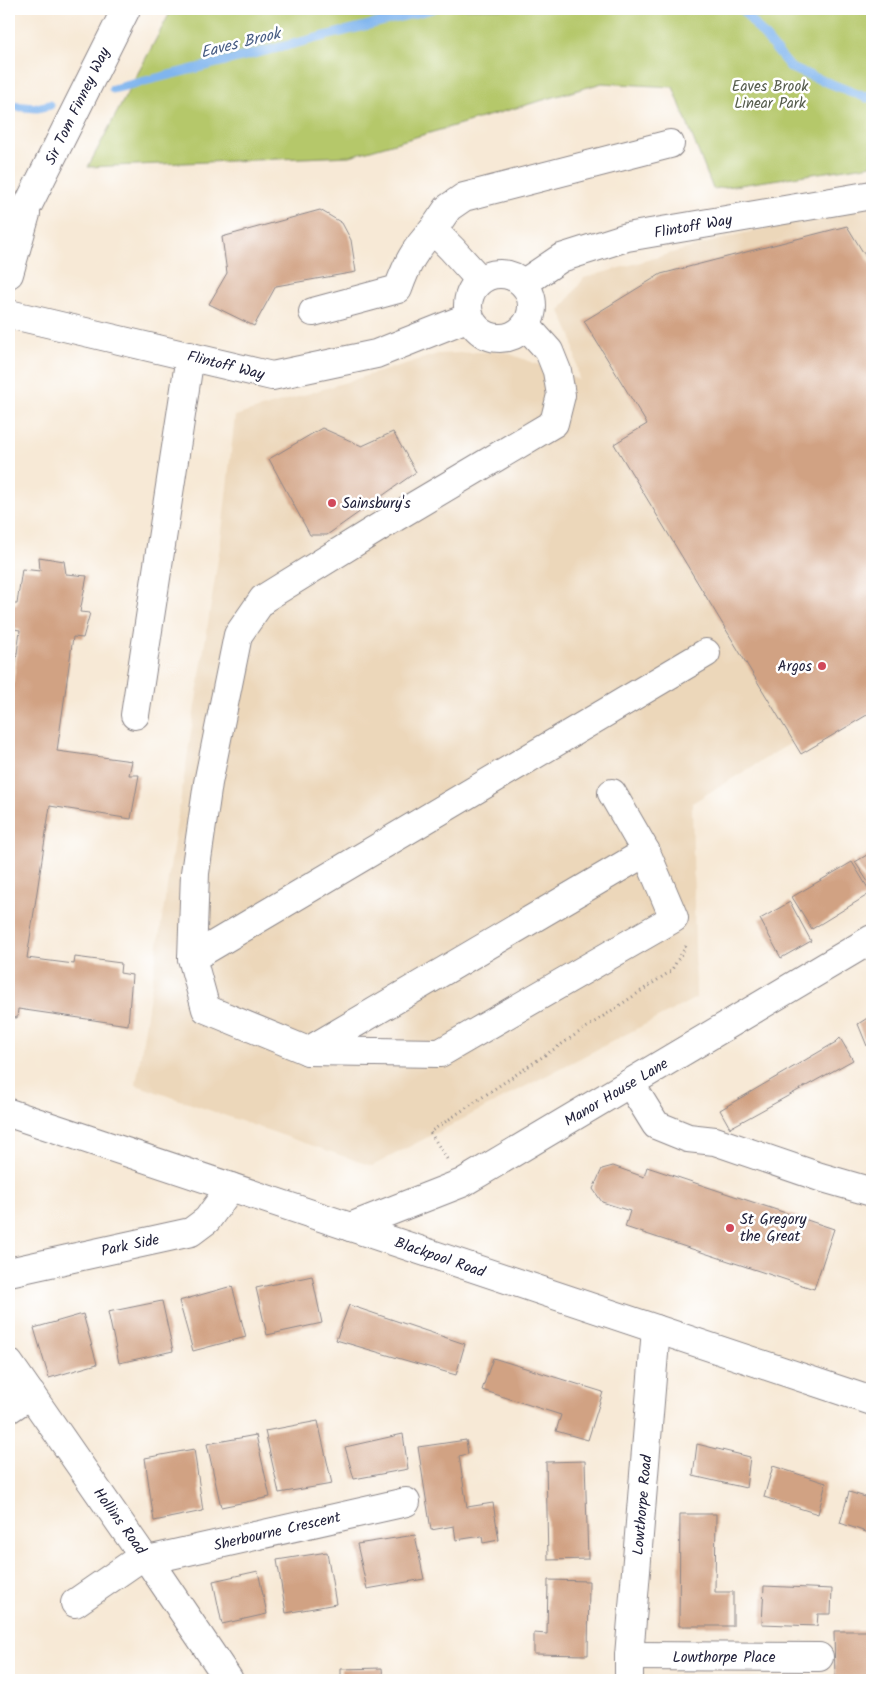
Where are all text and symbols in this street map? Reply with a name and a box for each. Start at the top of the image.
water label: Eaves Brook [198,21,285,65]
street label: Sir Tom Finney Way [39,43,117,169]
park label: Eaves Brook Linear Park [732,75,809,116]
street label: Flintoff Way [652,208,735,246]
street label: Flintoff Way [185,345,268,387]
place label: Sainsbury's [342,492,411,516]
marker: Sainsbury's [326,497,338,509]
place label: Argos [778,655,813,679]
marker: Argos [816,660,828,672]
street label: Manor House Lane [560,1052,673,1133]
place label: St Gregory the Great [740,1208,808,1249]
marker: St Gregory the Great [724,1222,736,1234]
street label: Park Side [99,1228,162,1264]
street label: Blackpool Road [391,1231,489,1285]
street label: Lowthorpe Road [627,1453,659,1556]
street label: Hollins Road [86,1483,152,1561]
street label: Sherbourne Crescent [211,1506,343,1558]
street label: Lowthorpe Place [673,1646,776,1670]

